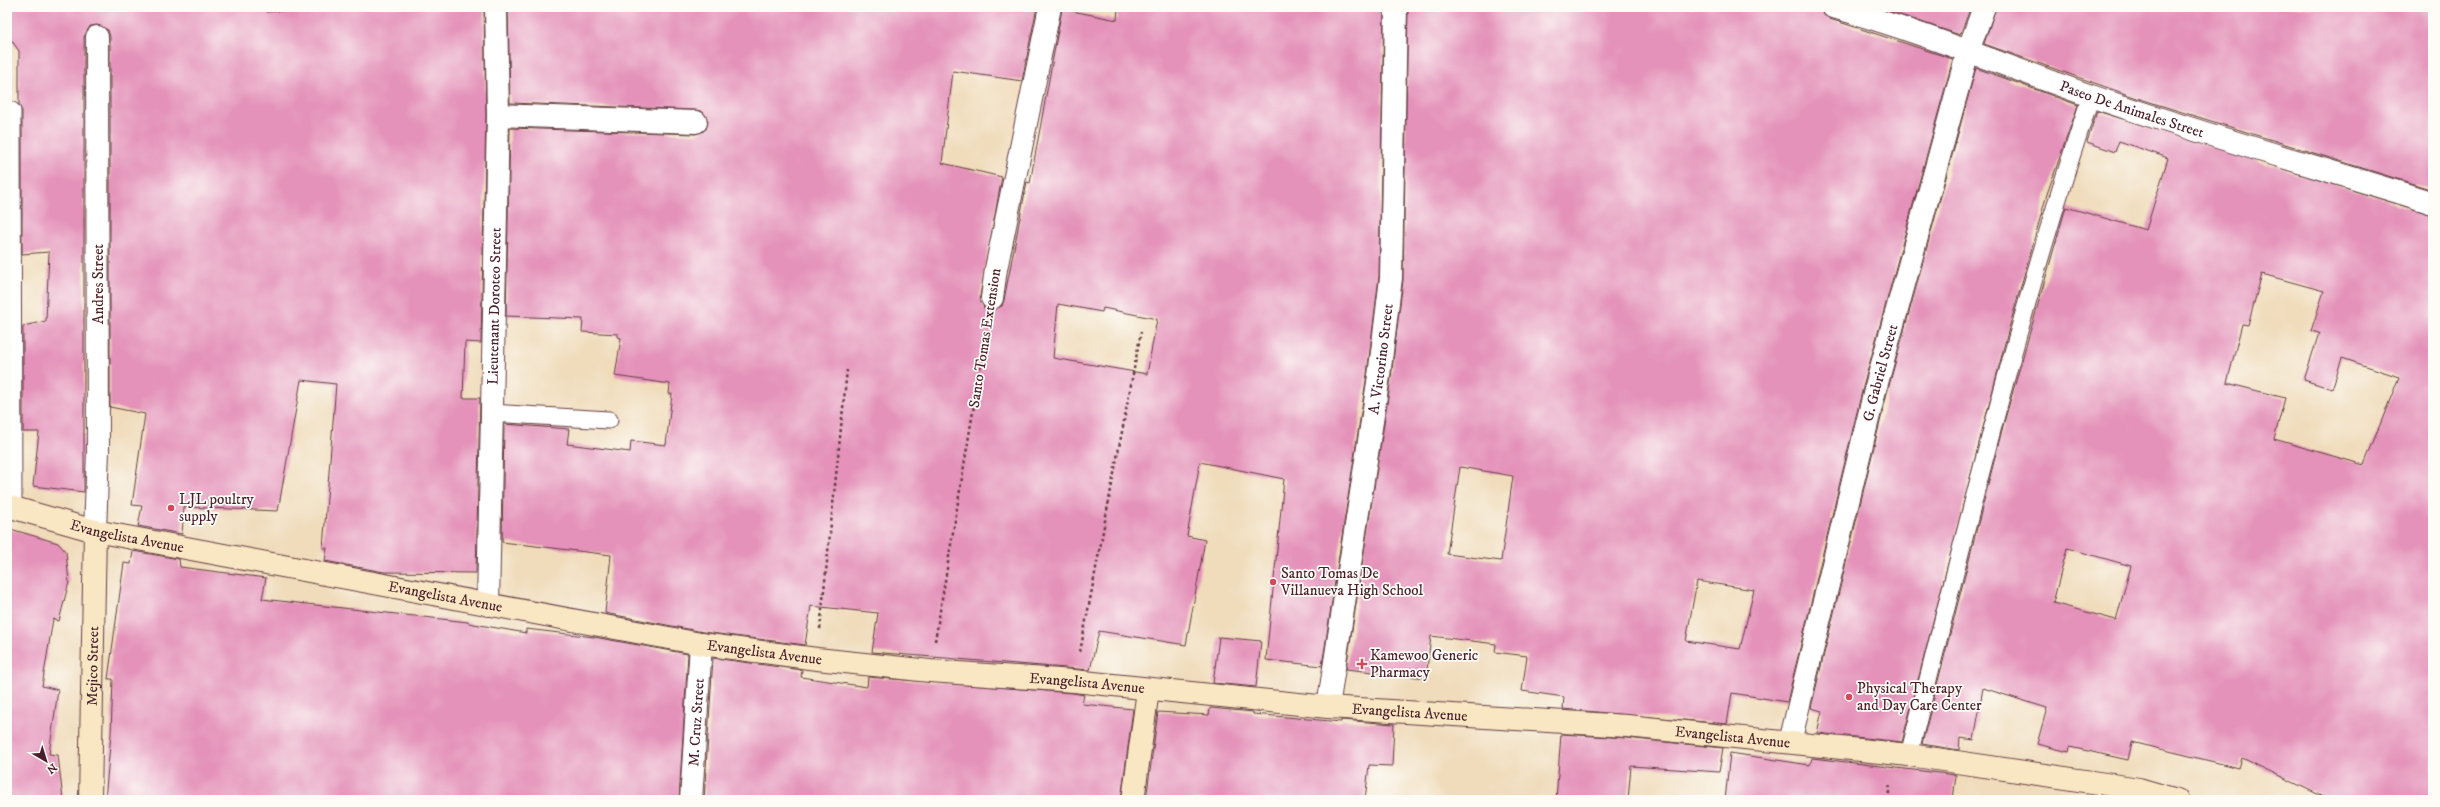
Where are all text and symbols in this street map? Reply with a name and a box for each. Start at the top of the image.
street label: Paseo De Animales Street [2057,76,2207,142]
street label: Lieutenant Doroteo Street [483,227,505,385]
street label: Andres Street [89,244,108,324]
street label: Santo Tomas Extension [965,267,1005,409]
street label: A. Victorino Street [1364,302,1397,416]
street label: G. Gabriel Street [1858,322,1902,423]
place label: LJL poultry supply [179,490,254,526]
marker: LJL poultry supply [166,503,176,513]
street label: Evangelista Avenue [68,515,186,557]
place label: Santo Tomas De Villanueva High School [1280,564,1424,600]
street label: Evangelista Avenue [387,576,504,616]
marker: Santo Tomas De Villanueva High School [1268,577,1278,587]
street label: Mejico Street [82,626,103,706]
street label: Evangelista Avenue [706,635,823,669]
place label: Kamewoo Generic Pharmacy [1370,646,1479,682]
marker: Kamewoo Generic Pharmacy [1357,659,1367,669]
street label: Evangelista Avenue [1029,668,1146,698]
street label: M. Cruz Street [684,677,708,767]
place label: Physical Therapy and Day Care Center [1857,679,1982,715]
marker: Physical Therapy and Day Care Center [1844,692,1854,702]
street label: Evangelista Avenue [1351,699,1468,725]
street label: Evangelista Avenue [1674,721,1791,752]
north arrow [26,741,66,781]
text: N [44,760,59,776]

